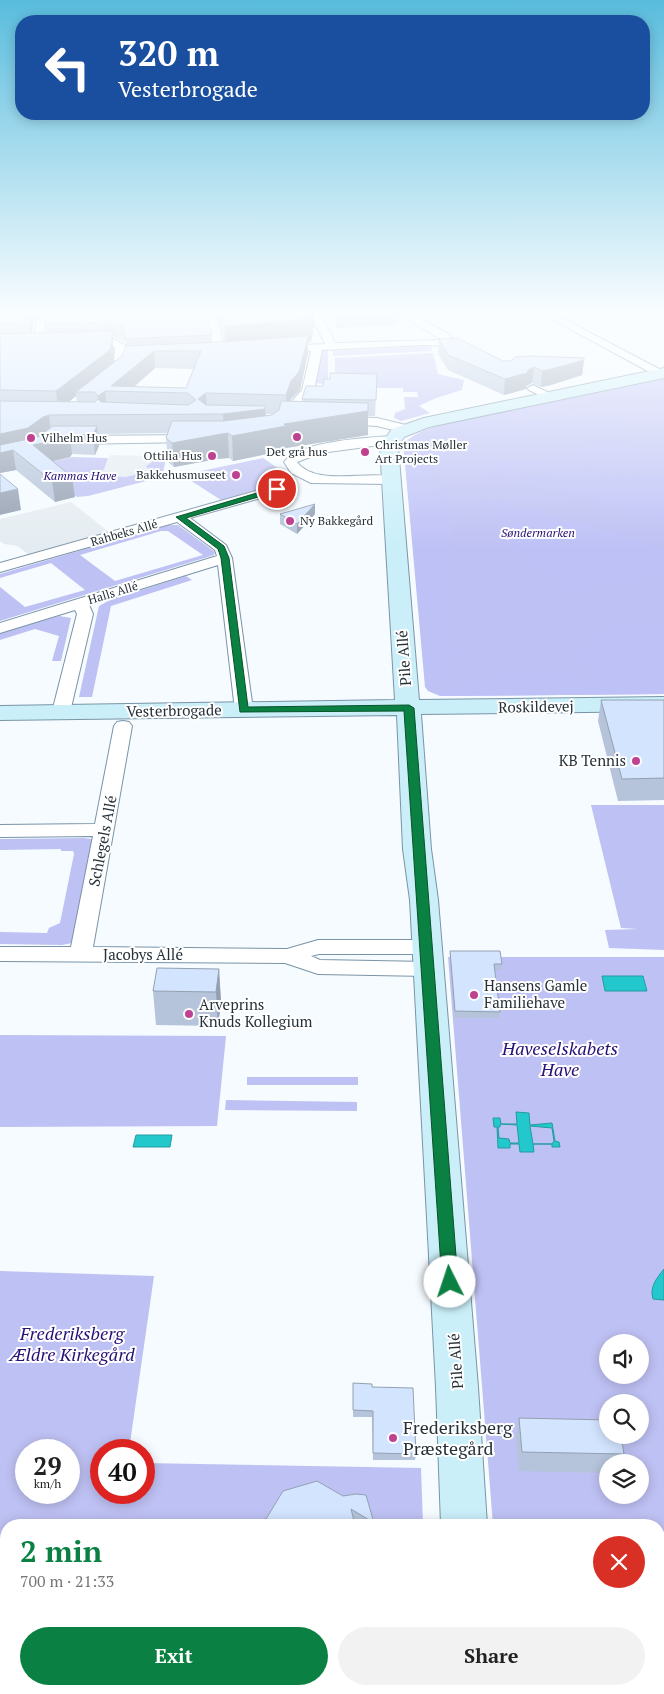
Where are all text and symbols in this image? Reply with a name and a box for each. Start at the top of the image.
text: 320 m [118,30,219,76]
icon: left [35,35,100,100]
text: Vesterbrogade [118,74,258,103]
place label: Vilhelm Hus [41,430,107,445]
marker: Det grå hus [291,431,303,443]
marker: Vilhelm Hus [25,432,37,444]
place label: Christmas Møller Art Projects [375,437,467,466]
place label: Det grå hus [267,444,327,459]
marker: Christmas Møller Art Projects [359,446,371,458]
place label: Ottilia Hus [144,448,202,463]
marker: Ottilia Hus [206,450,218,462]
place label: Bakkehusmuseet [136,467,227,482]
park label: Kammas Have [42,468,117,483]
pin [256,468,298,510]
marker: Bakkehusmuseet [230,469,242,481]
icon: arrive [263,475,291,503]
place label: Ny Bakkegård [300,513,373,528]
marker: Ny Bakkegård [284,515,296,527]
street label: Rahbeks Allé [89,516,159,549]
park label: Søndermarken [501,525,575,540]
street label: Halls Allé [86,578,140,607]
street label: Pile Allé [391,630,415,687]
street label: Roskildevej [498,695,574,717]
street label: Vesterbrogade [126,699,222,721]
place label: KB Tennis [559,750,626,770]
marker: KB Tennis [630,755,642,767]
street label: Schlegels Allé [83,793,121,888]
street label: Jacobys Allé [103,944,183,964]
place label: Hansens Gamle Familiehave [484,975,587,1012]
marker: Hansens Gamle Familiehave [468,989,480,1001]
place label: Arveprins Knuds Kollegium [199,994,313,1031]
marker: Arveprins Knuds Kollegium [183,1008,195,1020]
park label: Haveselskabets Have [501,1036,618,1081]
position arrow [423,1255,475,1307]
park label: Frederiksberg Ældre Kirkegård [8,1321,135,1366]
street label: Pile Allé [443,1333,467,1390]
map controls [599,1334,649,1504]
button: sound [599,1334,649,1384]
button: search [599,1394,649,1444]
place label: Frederiksberg Præstegård [403,1415,513,1460]
marker: Frederiksberg Præstegård [387,1432,399,1444]
speed limit sign: 40 [90,1439,155,1504]
text: 29 [33,1449,62,1482]
button: layers [599,1454,649,1504]
text: km/h [34,1476,61,1491]
text: 2 min [20,1531,102,1571]
button: close [593,1536,645,1588]
text: 700 m · 21:33 [20,1570,114,1592]
button: Exit [20,1627,328,1685]
button: Share [338,1627,645,1685]

